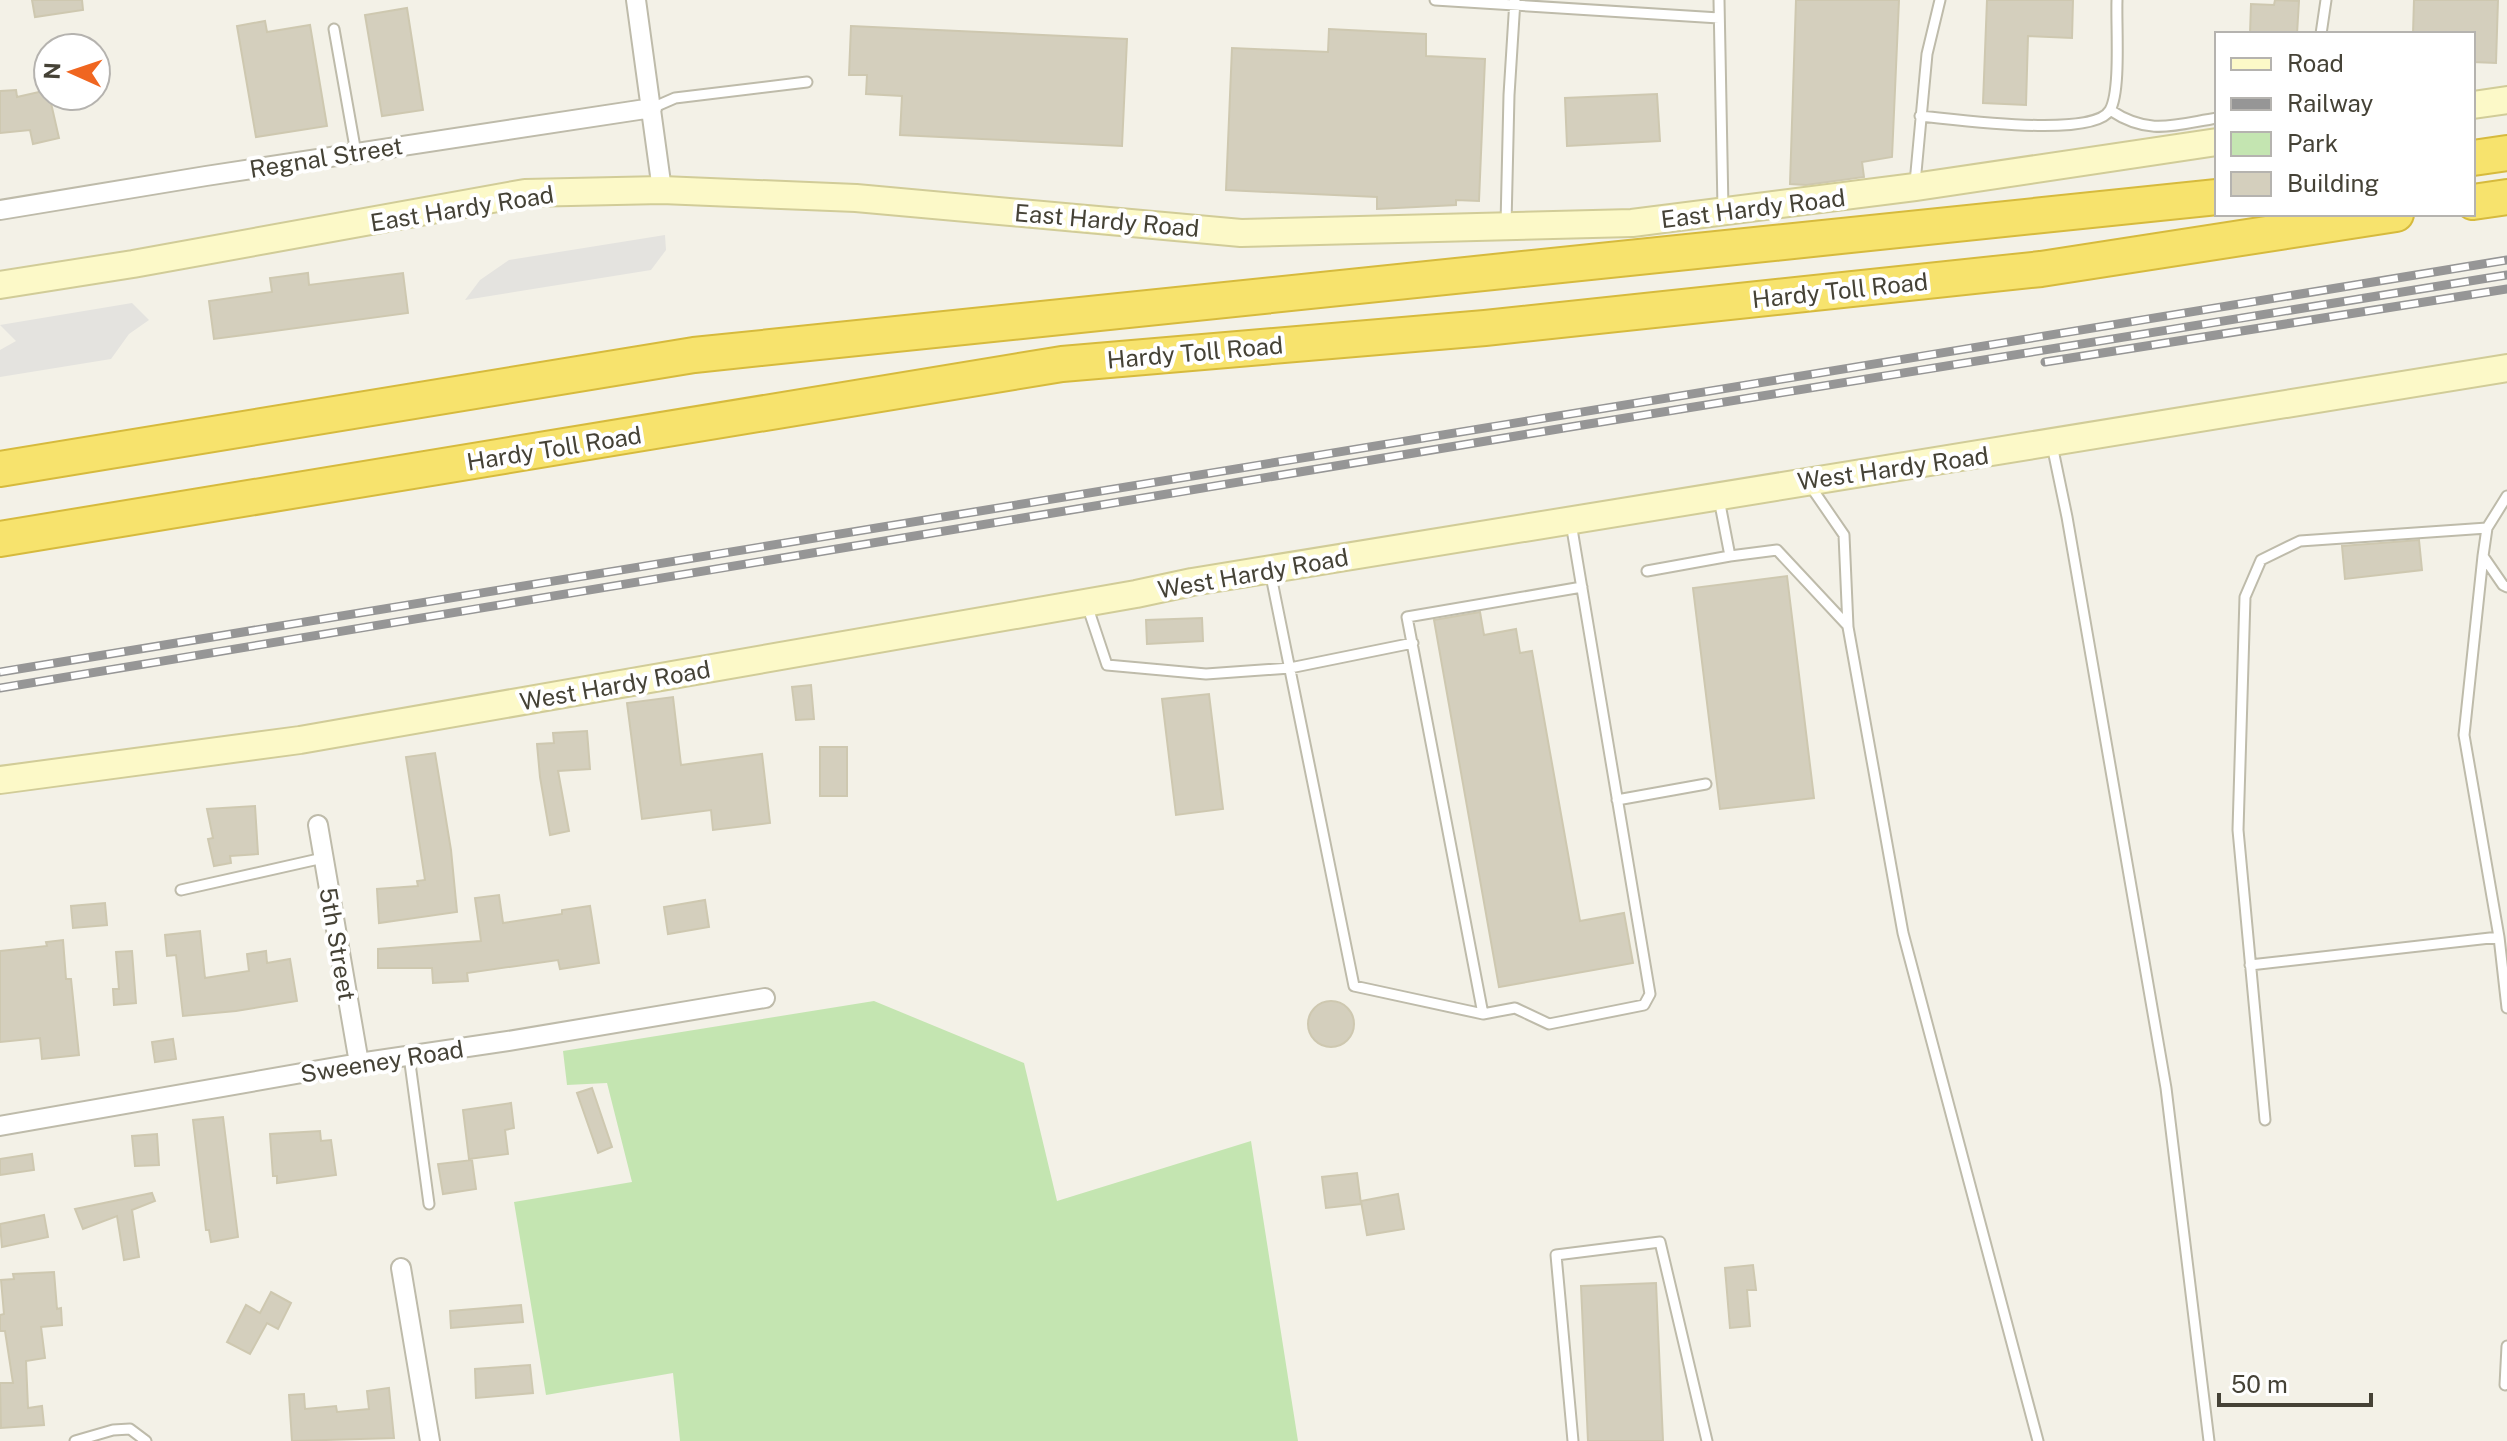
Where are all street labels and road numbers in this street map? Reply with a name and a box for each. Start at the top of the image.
street label: Regnal Street [247,131,405,183]
street label: East Hardy Road [368,180,556,236]
street label: East Hardy Road [1659,183,1847,233]
street label: East Hardy Road [1013,198,1201,242]
street label: Hardy Toll Road [1751,267,1929,313]
street label: Hardy Toll Road [1106,330,1284,374]
street label: Hardy Toll Road [465,420,643,476]
street label: West Hardy Road [1796,441,1990,495]
street label: West Hardy Road [1156,542,1350,604]
street label: West Hardy Road [518,654,712,716]
street label: 5th Street [314,885,362,1003]
street label: Sweeney Road [299,1034,465,1088]

